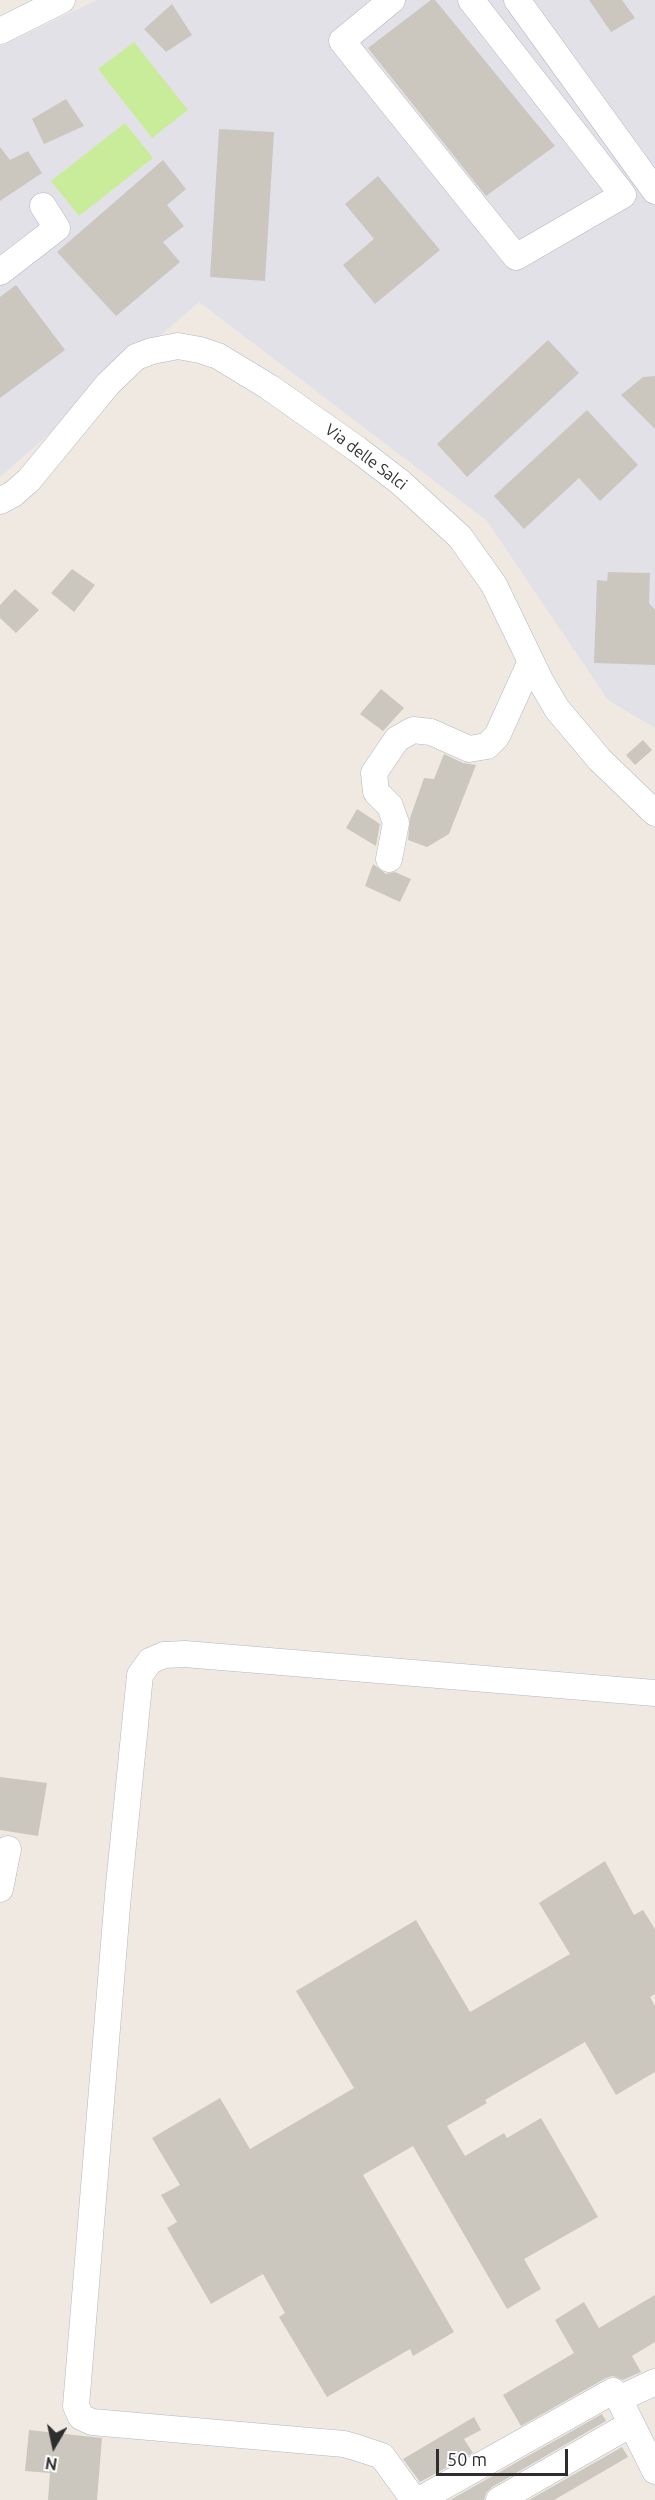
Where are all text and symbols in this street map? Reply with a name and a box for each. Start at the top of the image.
street label: Via delle Salci [321,420,411,494]
north arrow [24,2416,84,2476]
scale bar [439,2437,571,2475]
text: 50 m [447,2449,487,2469]
text: N [44,2454,58,2474]

